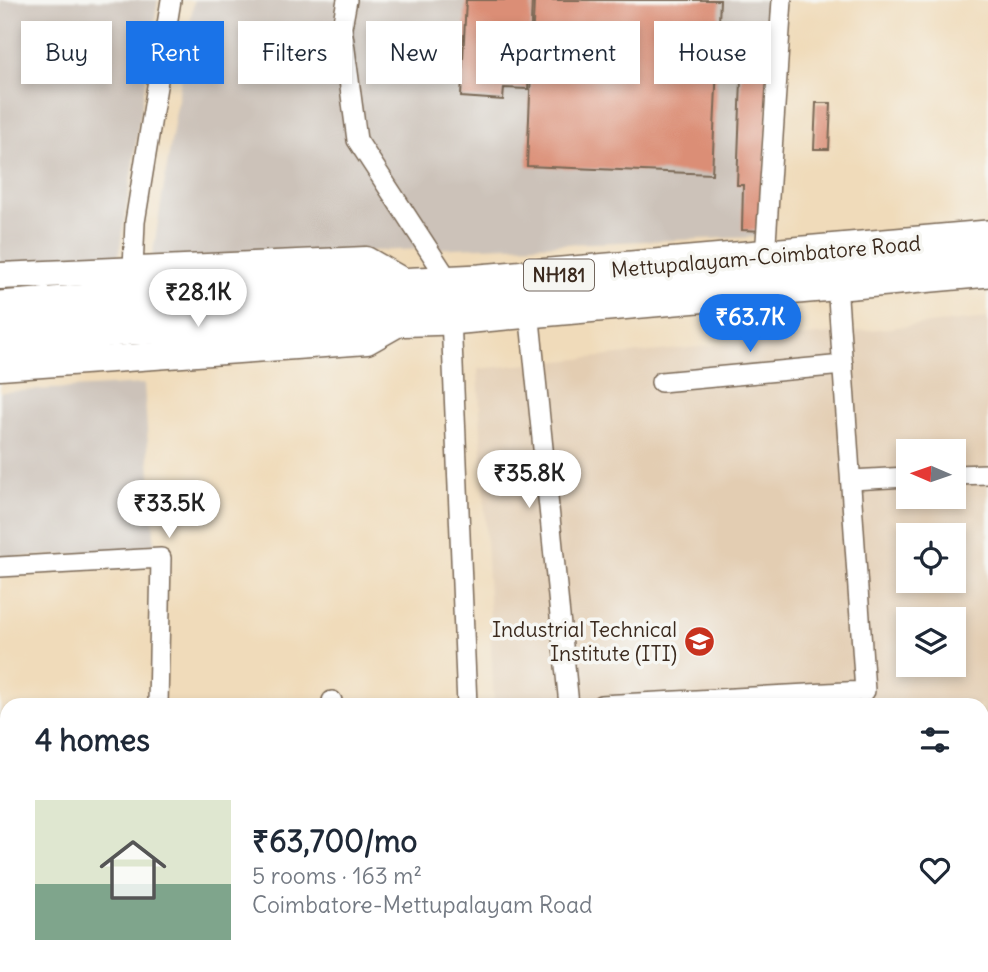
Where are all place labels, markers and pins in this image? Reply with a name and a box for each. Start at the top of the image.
pin: ₹28.1K [141,270,255,329]
pin: ₹63.7K [693,294,807,354]
pin: ₹35.8K [472,450,586,510]
pin: ₹33.5K [112,480,226,540]
place label: Industrial Technical Institute (ITI) [492,616,677,667]
school or university icon: Industrial Technical Institute (ITI) [683,625,717,659]

